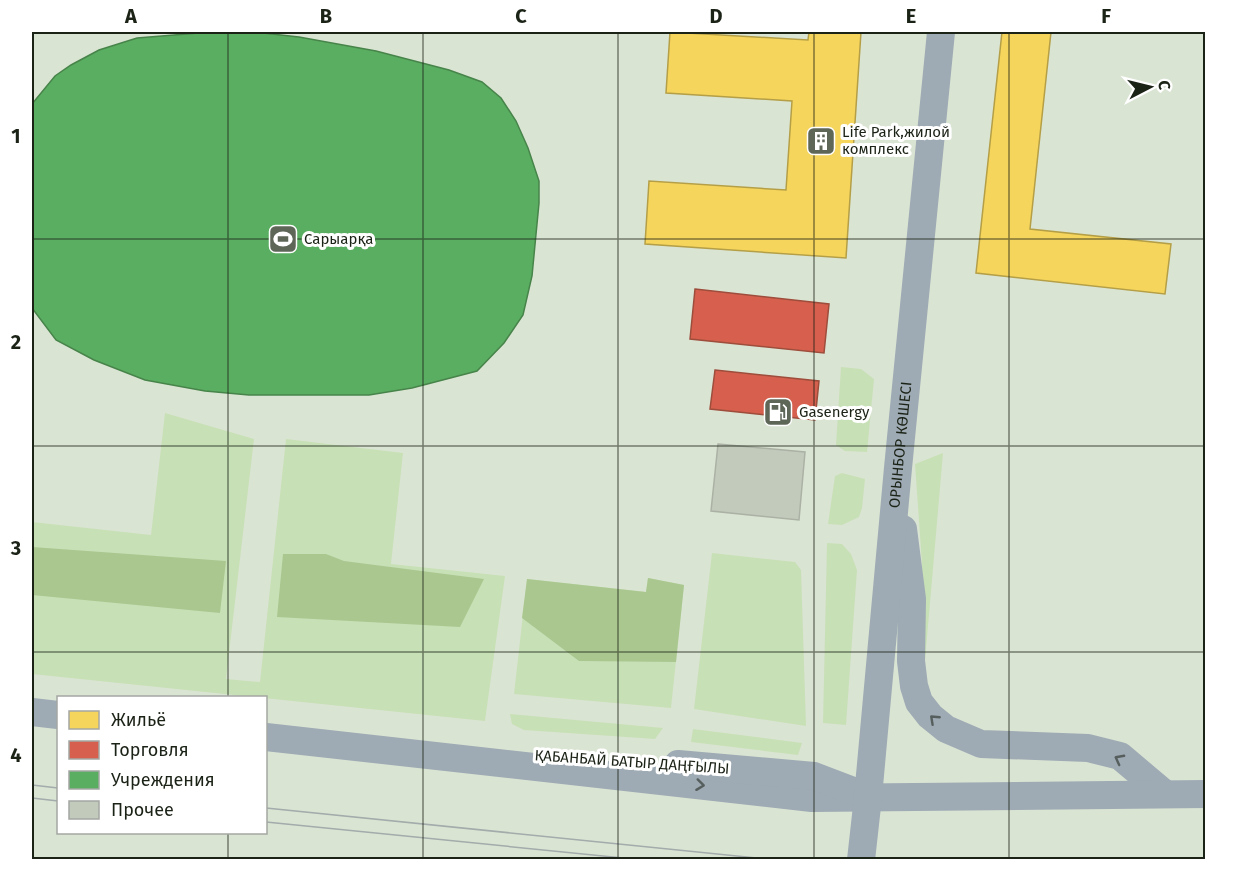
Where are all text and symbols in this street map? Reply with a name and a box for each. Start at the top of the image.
text: A [124,4,138,28]
text: B [320,4,332,28]
text: C [515,4,527,28]
text: D [709,4,723,28]
text: E [906,4,916,28]
text: F [1101,4,1111,28]
north arrow [1120,57,1180,117]
text: С [1154,80,1174,92]
place label: Life Park,жилой комплекс [842,123,950,158]
text: 1 [11,124,21,148]
building icon: Life Park,жилой комплекс [805,125,837,157]
sports icon: Сарыарқа [267,223,299,255]
place label: Сарыарқа [304,230,373,248]
text: 2 [11,330,21,354]
street label: ОРЫНБОР КӨШЕСІ [885,381,915,509]
fuel station icon: Gasenergy [762,396,794,428]
place label: Gasenergy [799,403,870,421]
text: 3 [10,536,21,560]
legend [57,696,267,834]
text: Жильё [111,709,166,731]
one-way arrow [930,715,941,726]
text: Торговля [111,739,189,761]
text: 4 [10,743,22,767]
street label: ҚАБАНБАЙ БАТЫР ДАҢҒЫЛЫ [534,746,730,778]
one-way arrow [1115,754,1126,766]
text: Учреждения [111,769,215,791]
one-way arrow [695,779,704,791]
text: Прочее [111,799,174,821]

